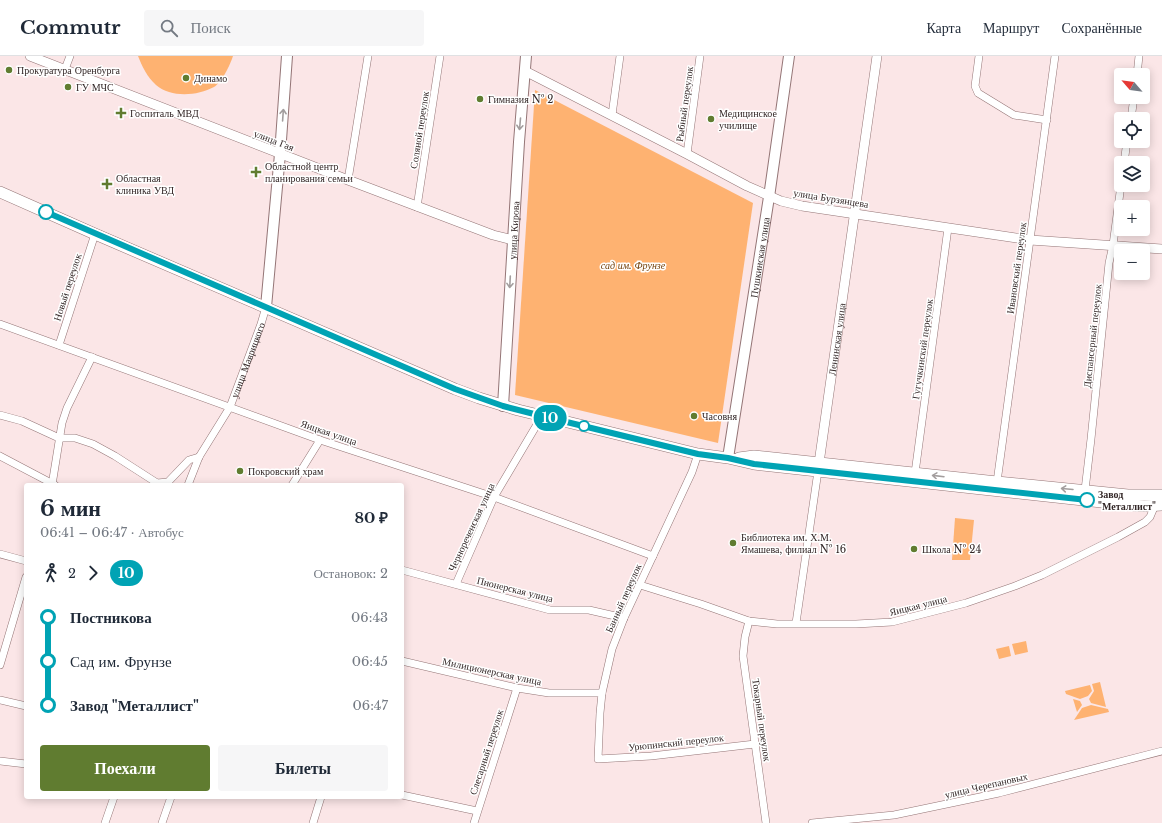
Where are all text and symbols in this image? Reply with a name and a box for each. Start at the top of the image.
search box [144,10,424,46]
text: Commutr [20,16,120,39]
icon: search [158,17,180,39]
text: Поиск [190,18,231,37]
text: Карта [926,19,961,37]
text: Маршрут [983,19,1039,37]
text: Сохранённые [1061,19,1142,37]
place label: Прокуратура Оренбурга [17,64,120,77]
marker: Прокуратура Оренбурга [4,65,14,75]
street label: Рыбный переулок [673,65,696,143]
north arrow [1114,68,1150,104]
map controls [1114,68,1150,280]
place label: Динамо [194,72,227,85]
marker: Динамо [181,73,191,83]
place label: ГУ МЧС [76,81,114,94]
marker: ГУ МЧС [63,82,73,92]
street label: Соляной переулок [407,90,432,170]
place label: Гимназия № 2 [488,93,554,106]
marker: Гимназия № 2 [475,94,485,104]
marker: Госпиталь МВД [115,107,127,119]
place label: Госпиталь МВД [130,107,199,120]
place label: Медицинское училище [719,107,777,132]
one-way arrow [279,109,286,122]
button: locate [1114,112,1150,148]
marker: Медицинское училище [706,114,716,124]
one-way arrow [517,117,524,130]
street label: улица Гая [252,127,296,154]
button: layers [1114,156,1150,192]
place label: Областной центр планирования семьи [265,160,354,185]
marker: Областной центр планирования семьи [250,166,262,178]
place label: Областная клиника УВД [116,172,174,197]
marker: Областная клиника УВД [101,178,113,190]
street label: улица Бурзянцева [792,186,870,211]
street label: улица Кирова [506,200,522,260]
button: + [1114,200,1150,236]
unlabelled marker [38,204,54,220]
street label: Пушкинская улица [747,216,773,299]
street label: Ивановский переулок [1004,221,1029,315]
button: − [1114,244,1150,280]
street label: Новый переулок [50,252,85,323]
park label: сад им. Фрунзе [601,259,666,272]
one-way arrow [507,275,514,288]
street label: Диспансерный переулок [1081,283,1104,389]
street label: Гугучкинский переулок [909,298,936,400]
street label: Ленинская улица [826,302,849,376]
street label: улица Маврицкого [228,321,268,400]
line badge: 10 [532,405,568,431]
text: 10 [542,409,558,427]
place label: Часовня [702,410,737,423]
marker: Часовня [689,411,699,421]
street label: Яицкая улица [299,417,359,448]
unlabelled marker [578,420,590,432]
place label: Покровский храм [248,465,324,478]
marker: Покровский храм [235,466,245,476]
one-way arrow [932,472,945,479]
street label: Чернореченская улица [445,480,498,573]
one-way arrow [1061,485,1074,492]
place label: Завод "Металлист" [1098,488,1156,513]
marker: Завод "Металлист" [1079,492,1095,508]
text: 6 мин [40,495,101,522]
text: 80 ₽ [354,508,388,527]
text: 06:41 – 06:47 · Автобус [40,524,184,541]
place label: Библиотека им. Х.М. Ямашева, филиал № 16 [741,531,846,556]
marker: Библиотека им. Х.М. Ямашева, филиал № 16 [728,538,738,548]
place label: Школа № 24 [922,543,981,556]
marker: Школа № 24 [909,544,919,554]
icon: walk [40,562,62,584]
icon: forward [82,562,104,584]
street label: Банный переулок [602,562,645,635]
text: 10 [118,564,135,582]
text: 2 [68,565,76,582]
text: Остановок: 2 [313,565,388,582]
street label: Пионерская улица [475,574,555,605]
street label: Яицкая улица [888,592,949,619]
text: Постникова [70,608,152,627]
text: 06:43 [351,609,388,626]
text: Сад им. Фрунзе [70,652,172,671]
text: 06:45 [352,653,388,670]
street label: Милиционерская улица [441,655,543,688]
street label: Токарный переулок [749,678,774,762]
text: Завод "Металлист" [70,696,199,715]
text: 06:47 [353,697,388,714]
street label: Слесарный переулок [467,708,506,796]
street label: Урюпинский переулок [628,731,725,754]
button: Поехали [40,745,210,791]
button: Билеты [218,745,388,791]
street label: улица Черепановых [943,770,1029,801]

